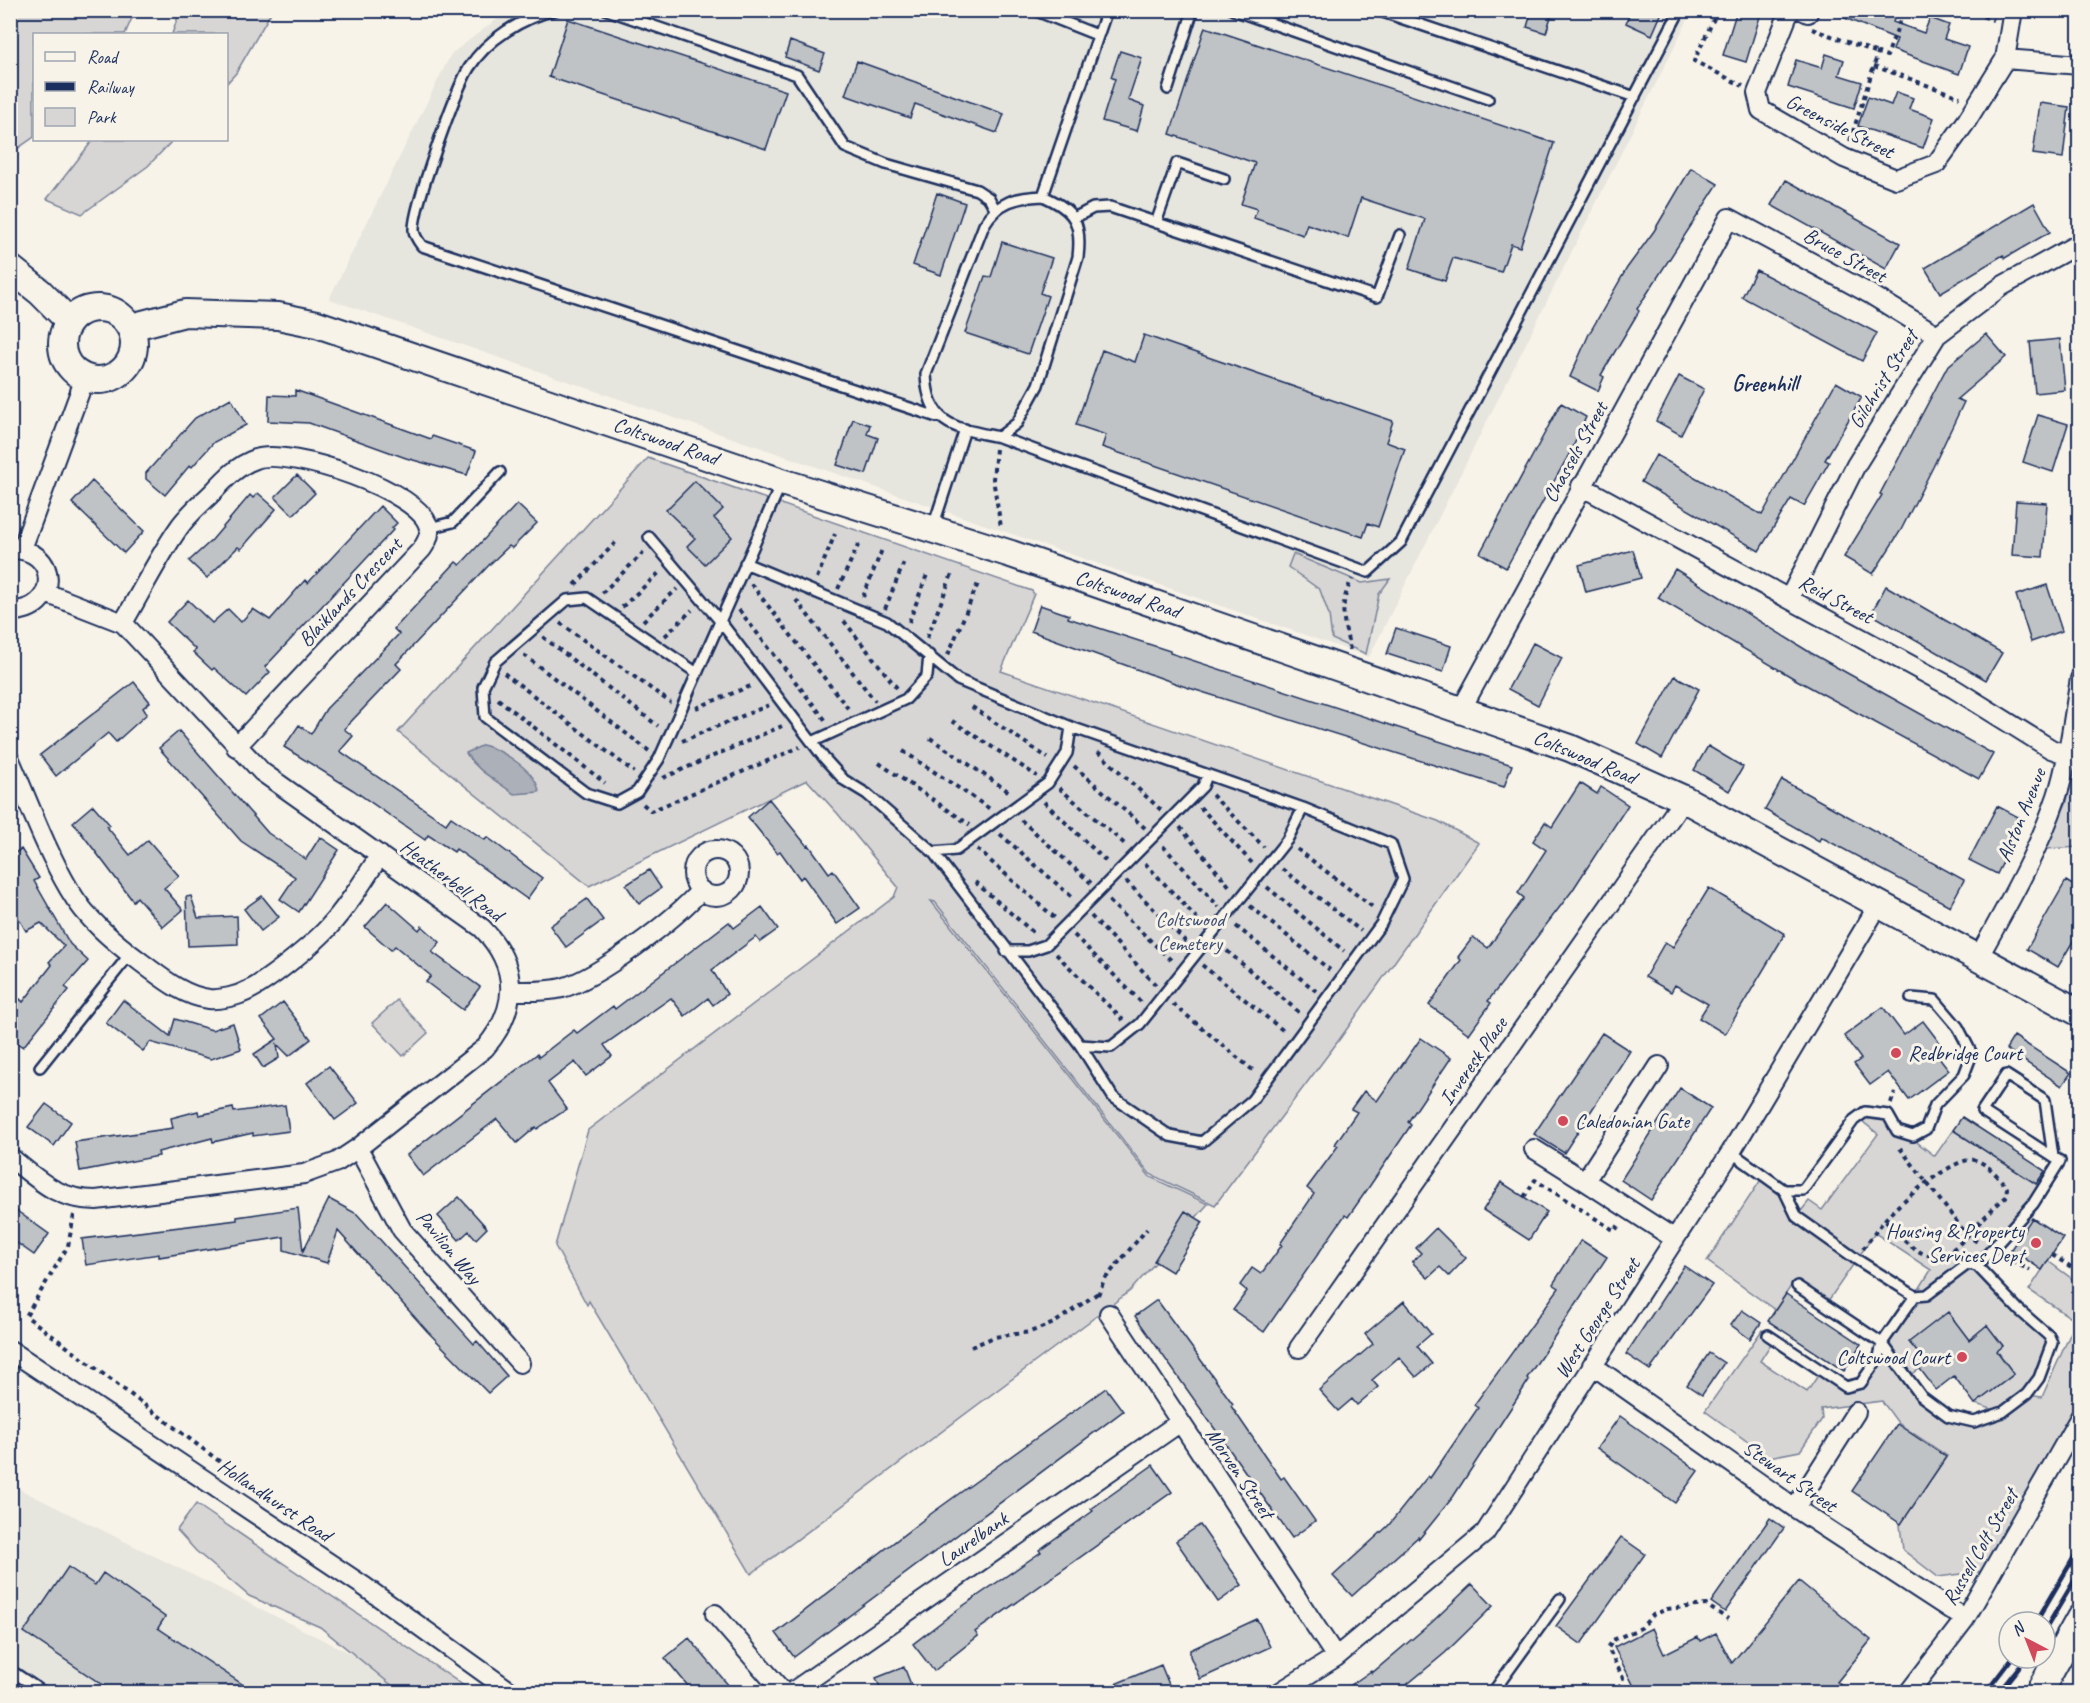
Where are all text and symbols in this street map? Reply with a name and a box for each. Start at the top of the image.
legend [33,33,228,141]
text: Road [87,46,120,68]
text: Railway [87,76,135,98]
street label: Greenside Street [1782,88,1900,165]
text: Park [87,106,117,128]
street label: Bruce Street [1799,222,1893,289]
street label: Gilchrist Street [1842,322,1925,433]
district label: Greenhill [1732,370,1802,398]
street label: Chassels Street [1537,395,1614,507]
street label: Coltswood Road [610,411,724,472]
street label: Blaiklands Crescent [293,530,409,652]
street label: Coltswood Road [1072,564,1186,625]
street label: Reid Street [1794,569,1879,630]
street label: Coltswood Road [1530,724,1643,791]
street label: Alston Avenue [1990,762,2052,866]
street label: Heatherbell Road [396,833,511,929]
park label: Coltswood Cemetery [1156,906,1228,956]
street label: Inveresk Place [1433,1010,1514,1110]
place label: Redbridge Court [1908,1040,2024,1066]
marker: Redbridge Court [1889,1046,1903,1060]
place label: Caledonian Gate [1575,1108,1691,1134]
marker: Caledonian Gate [1556,1114,1570,1128]
street label: Pavilion Way [411,1205,489,1291]
place label: Housing & Property Services Dept [1886,1218,2027,1268]
marker: Housing & Property Services Dept [2029,1236,2043,1250]
street label: West George Street [1548,1251,1647,1383]
place label: Coltswood Court [1836,1344,1952,1370]
marker: Coltswood Court [1955,1350,1969,1364]
street label: Morven Street [1200,1423,1282,1526]
street label: Stewart Street [1738,1434,1844,1519]
street label: Hollandhurst Road [213,1452,339,1549]
street label: Russell Colt Street [1936,1482,2025,1610]
street label: Laurelbank [933,1505,1014,1572]
north arrow [1997,1610,2057,1670]
text: N [2007,1617,2030,1640]

